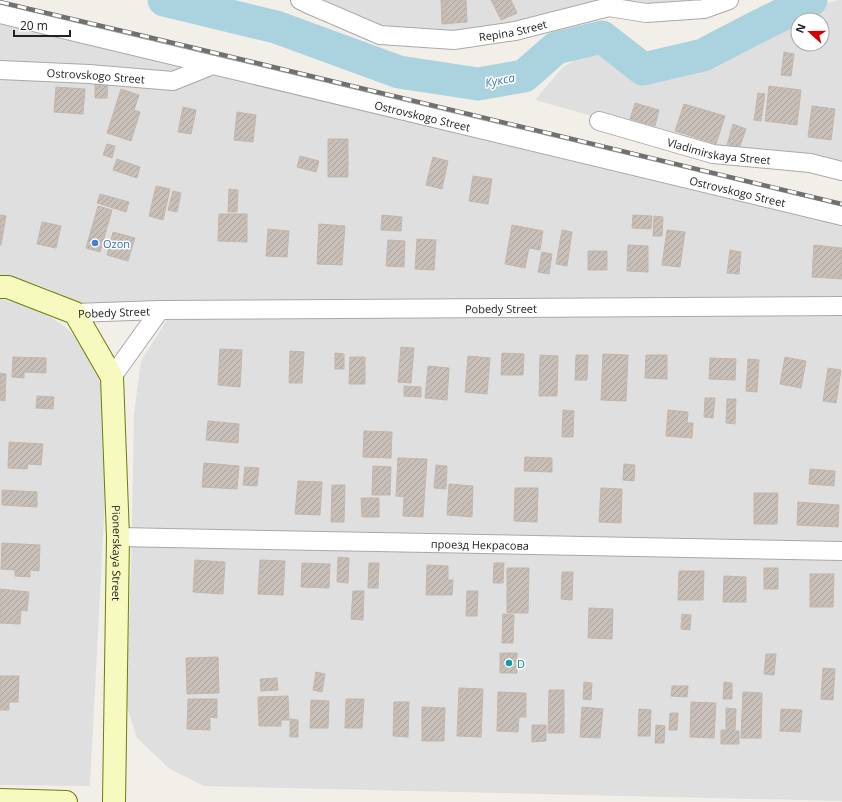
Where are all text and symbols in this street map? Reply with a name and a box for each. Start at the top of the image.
scale bar [14,12,70,38]
north arrow [790,12,830,52]
street label: Repina Street [478,16,548,44]
text: 20 m [20,17,48,34]
text: N [792,21,809,35]
street label: Ostrovskogo Street [46,65,146,86]
water label: Кукса [484,69,517,91]
street label: Ostrovskogo Street [373,97,472,134]
street label: Vladimirskaya Street [666,134,771,167]
street label: Ostrovskogo Street [688,172,787,210]
place label: Ozon [103,236,130,251]
marker: Ozon [90,238,100,248]
street label: Pobedy Street [465,300,537,316]
street label: Pobedy Street [78,303,150,320]
street label: Pionerskaya Street [109,505,126,601]
street label: проезд Некрасова [431,536,529,552]
place label: D [517,656,525,671]
marker: D [504,658,514,668]

